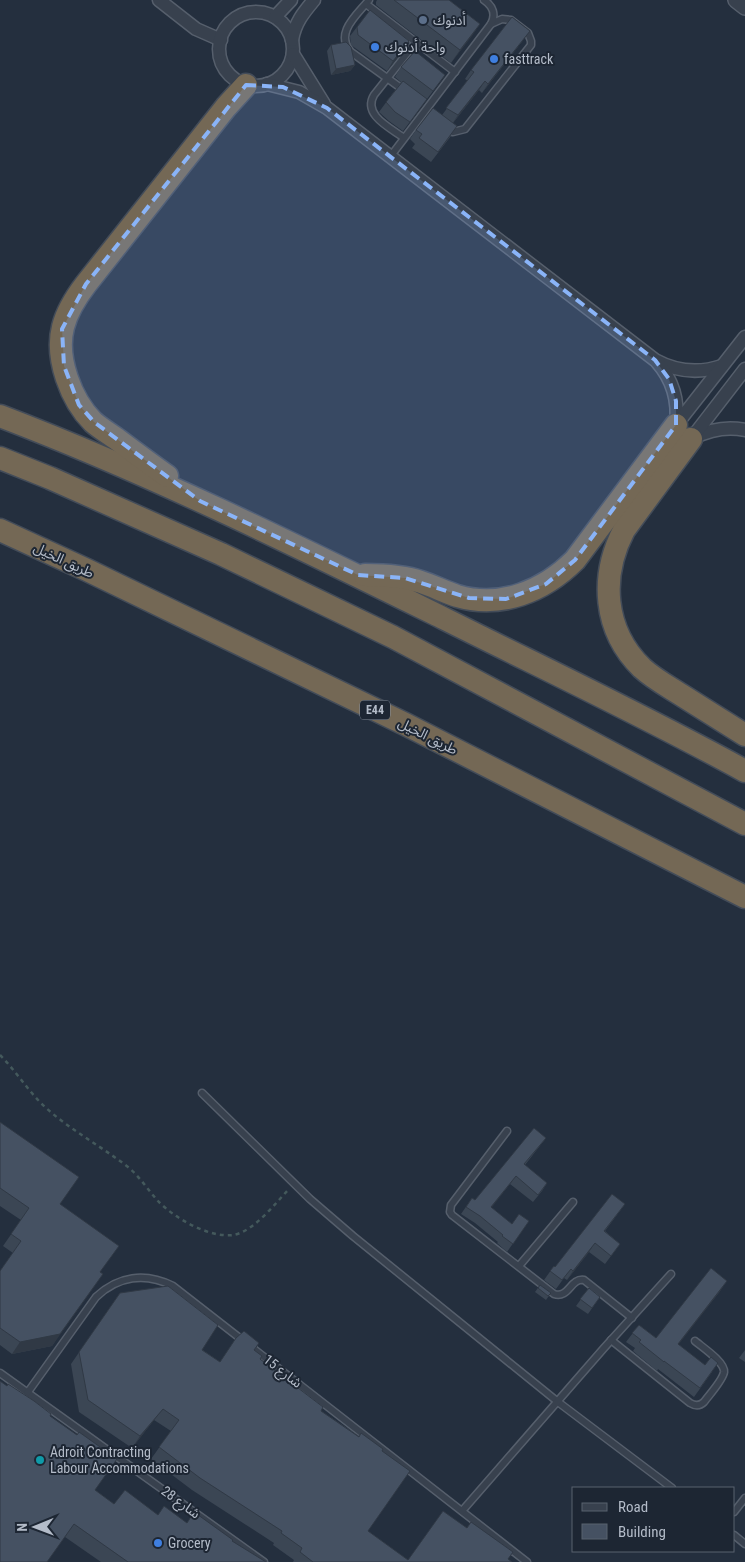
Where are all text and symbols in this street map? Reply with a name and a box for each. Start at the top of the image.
place label: أدنوك [433,11,466,29]
marker: أدنوك [417,14,429,26]
place label: واحة أدنوك [385,38,446,56]
marker: واحة أدنوك [369,41,381,53]
place label: fasttrack [504,51,554,67]
marker: fasttrack [488,53,500,65]
street label: طريق الخيل [30,539,97,583]
road number: E44 [360,700,390,720]
street label: طريق الخيل [395,714,460,760]
street label: شارع 15 [259,1351,305,1393]
place label: Adroit Contracting Labour Accommodations [50,1444,189,1476]
marker: Adroit Contracting Labour Accommodations [34,1454,46,1466]
street label: شارع 28 [157,1483,204,1524]
legend [572,1487,735,1552]
text: Road [618,1498,648,1516]
north arrow [10,1502,60,1552]
text: N [14,1523,30,1532]
text: Building [618,1523,666,1541]
place label: Grocery [168,1535,211,1551]
marker: Grocery [152,1537,164,1549]

